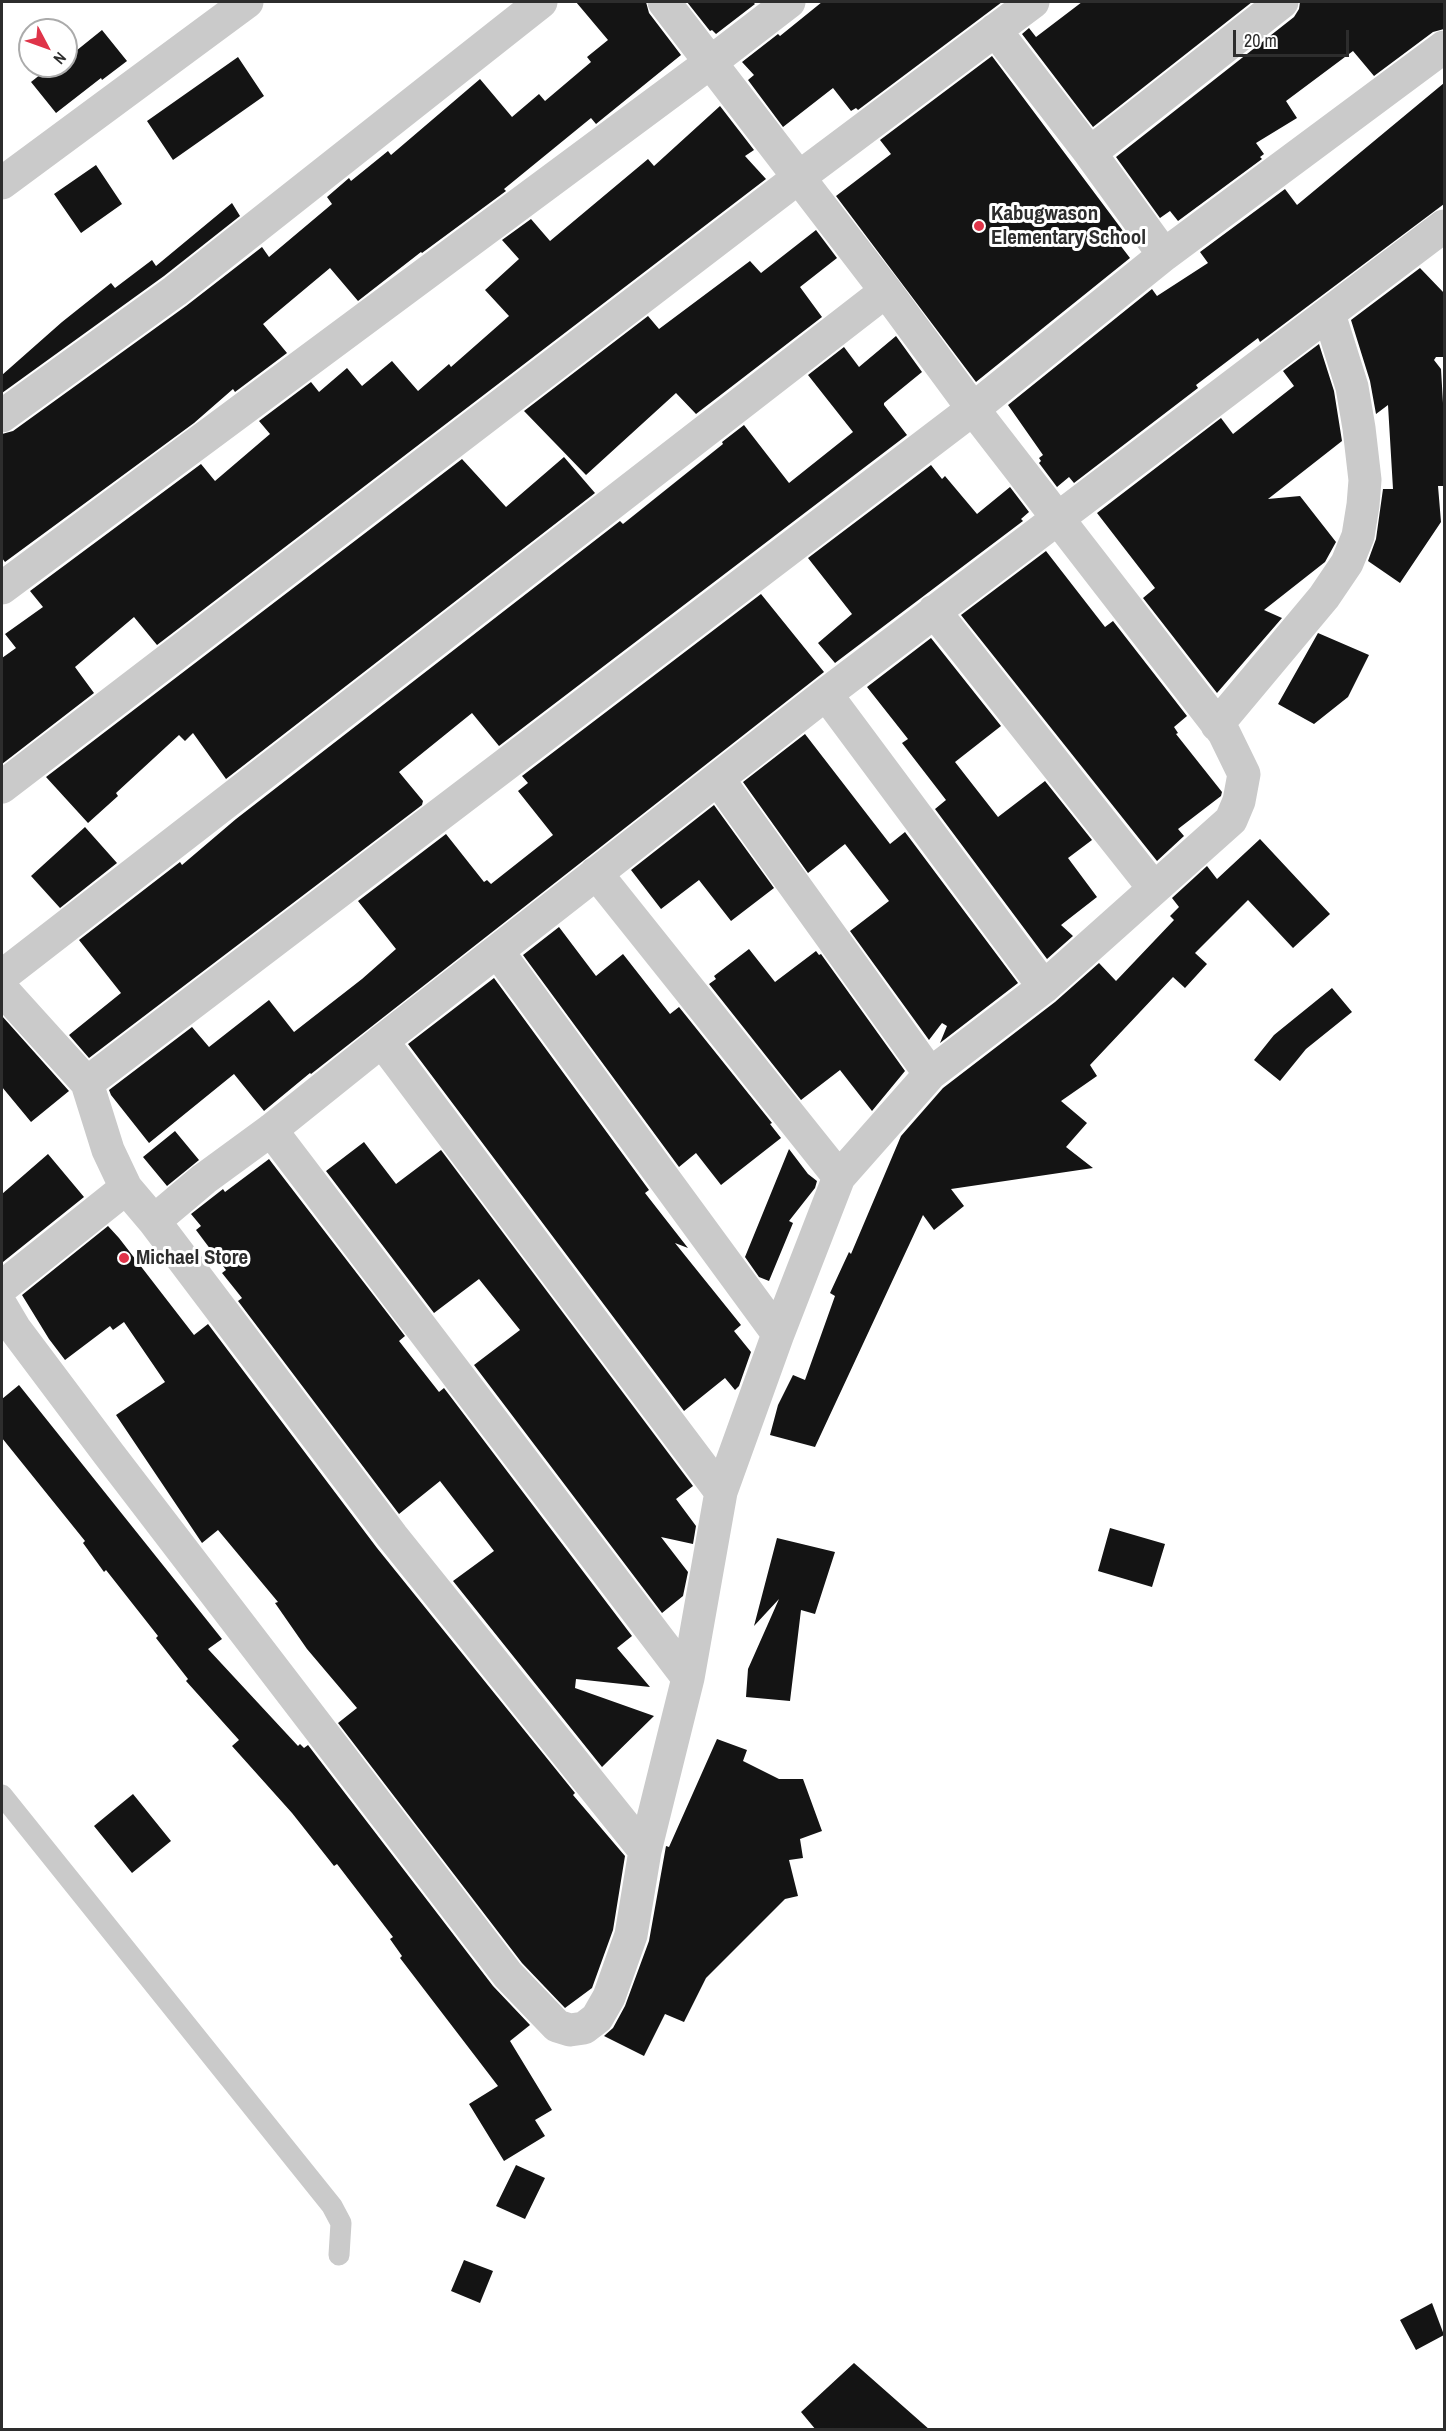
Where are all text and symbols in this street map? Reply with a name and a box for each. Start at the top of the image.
north arrow [18,18,78,78]
scale bar [1236,18,1352,56]
text: 20 m [1244,28,1277,53]
text: N [49,48,71,69]
place label: Kabugwason Elementary School [991,201,1146,251]
marker: Kabugwason Elementary School [972,219,986,233]
place label: Michael Store [136,1245,248,1271]
marker: Michael Store [117,1251,131,1265]

